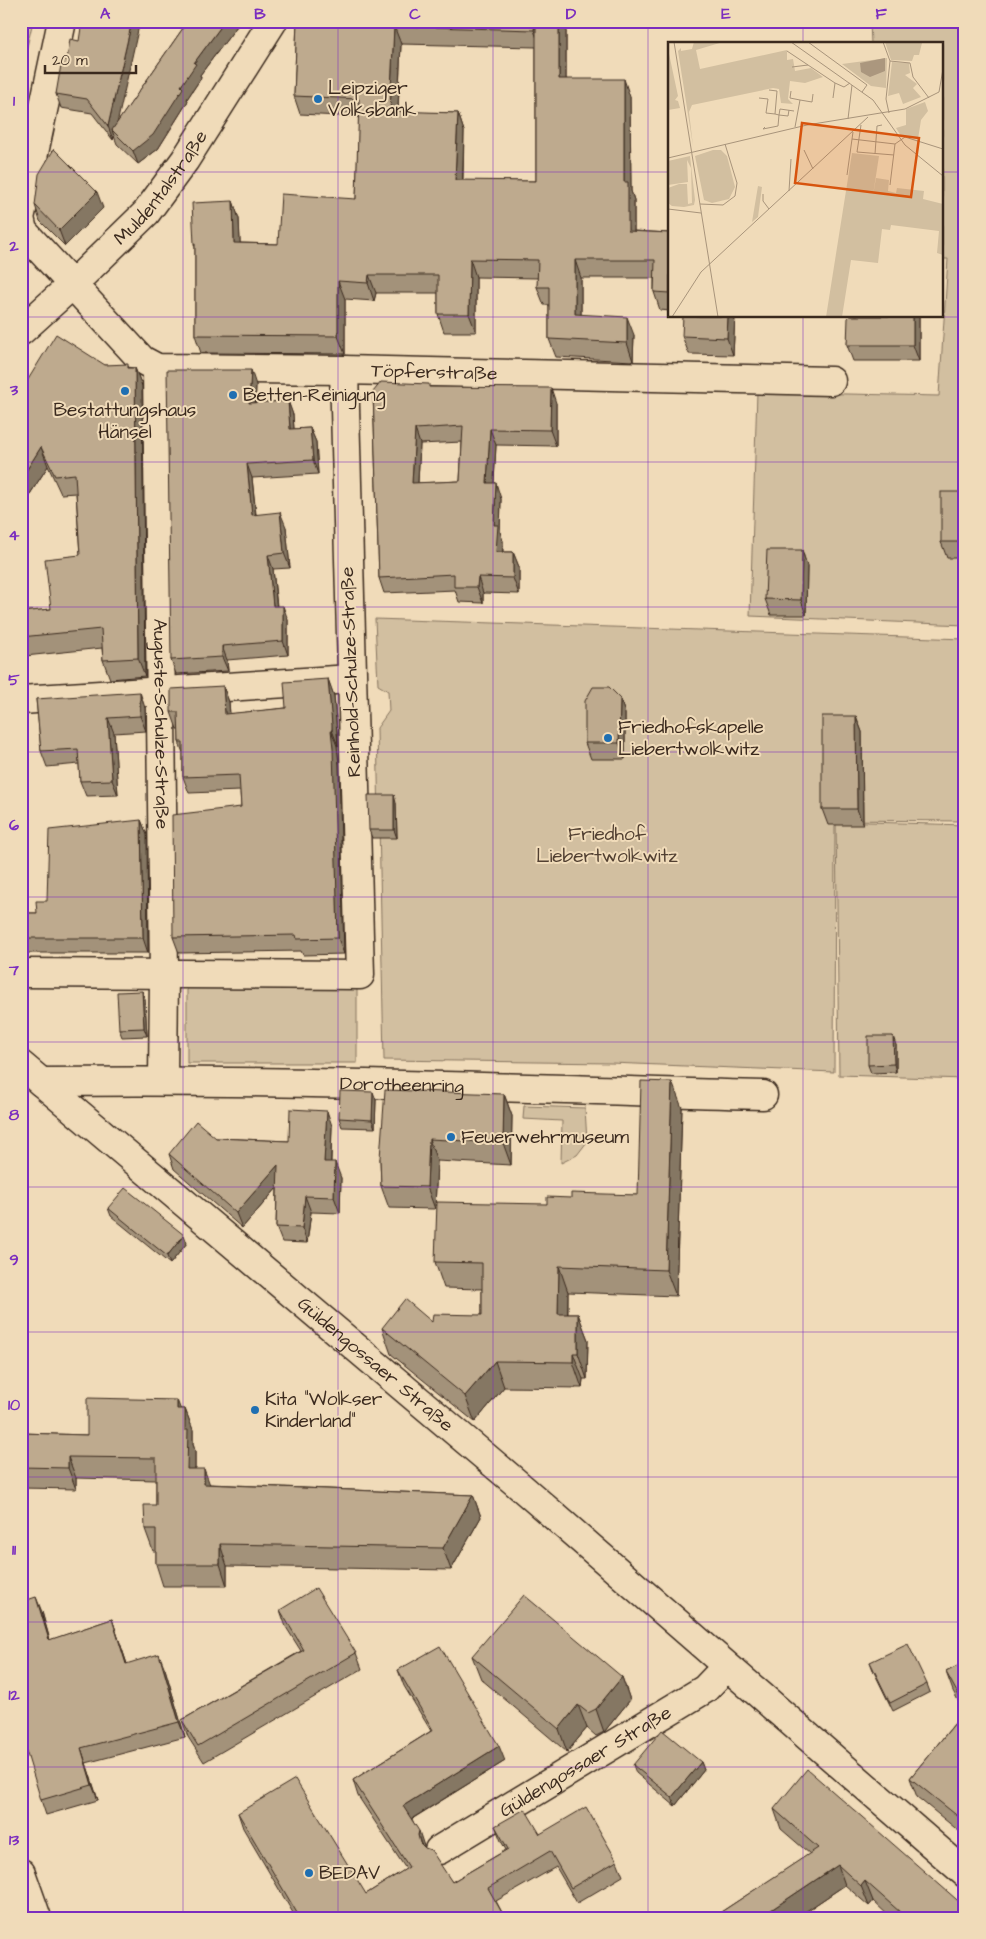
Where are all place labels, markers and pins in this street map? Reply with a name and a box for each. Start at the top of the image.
place label: Leipziger Volksbank [328,75,417,124]
marker: Leipziger Volksbank [312,93,324,105]
place label: Betten-Reinigung [243,382,386,410]
marker: Bestattungshaus Hänsel [119,385,131,397]
marker: Betten-Reinigung [227,389,239,401]
place label: Bestattungshaus Hänsel [54,397,196,446]
place label: Friedhofskapelle Liebertwolkwitz [618,714,764,763]
marker: Friedhofskapelle Liebertwolkwitz [602,732,614,744]
place label: Feuerwehrmuseum [461,1124,629,1151]
marker: Feuerwehrmuseum [445,1131,457,1143]
place label: Kita "Wolkser Kinderland" [265,1386,383,1435]
marker: Kita "Wolkser Kinderland" [249,1404,261,1416]
place label: BEDAV [319,1860,380,1887]
marker: BEDAV [303,1867,315,1879]

